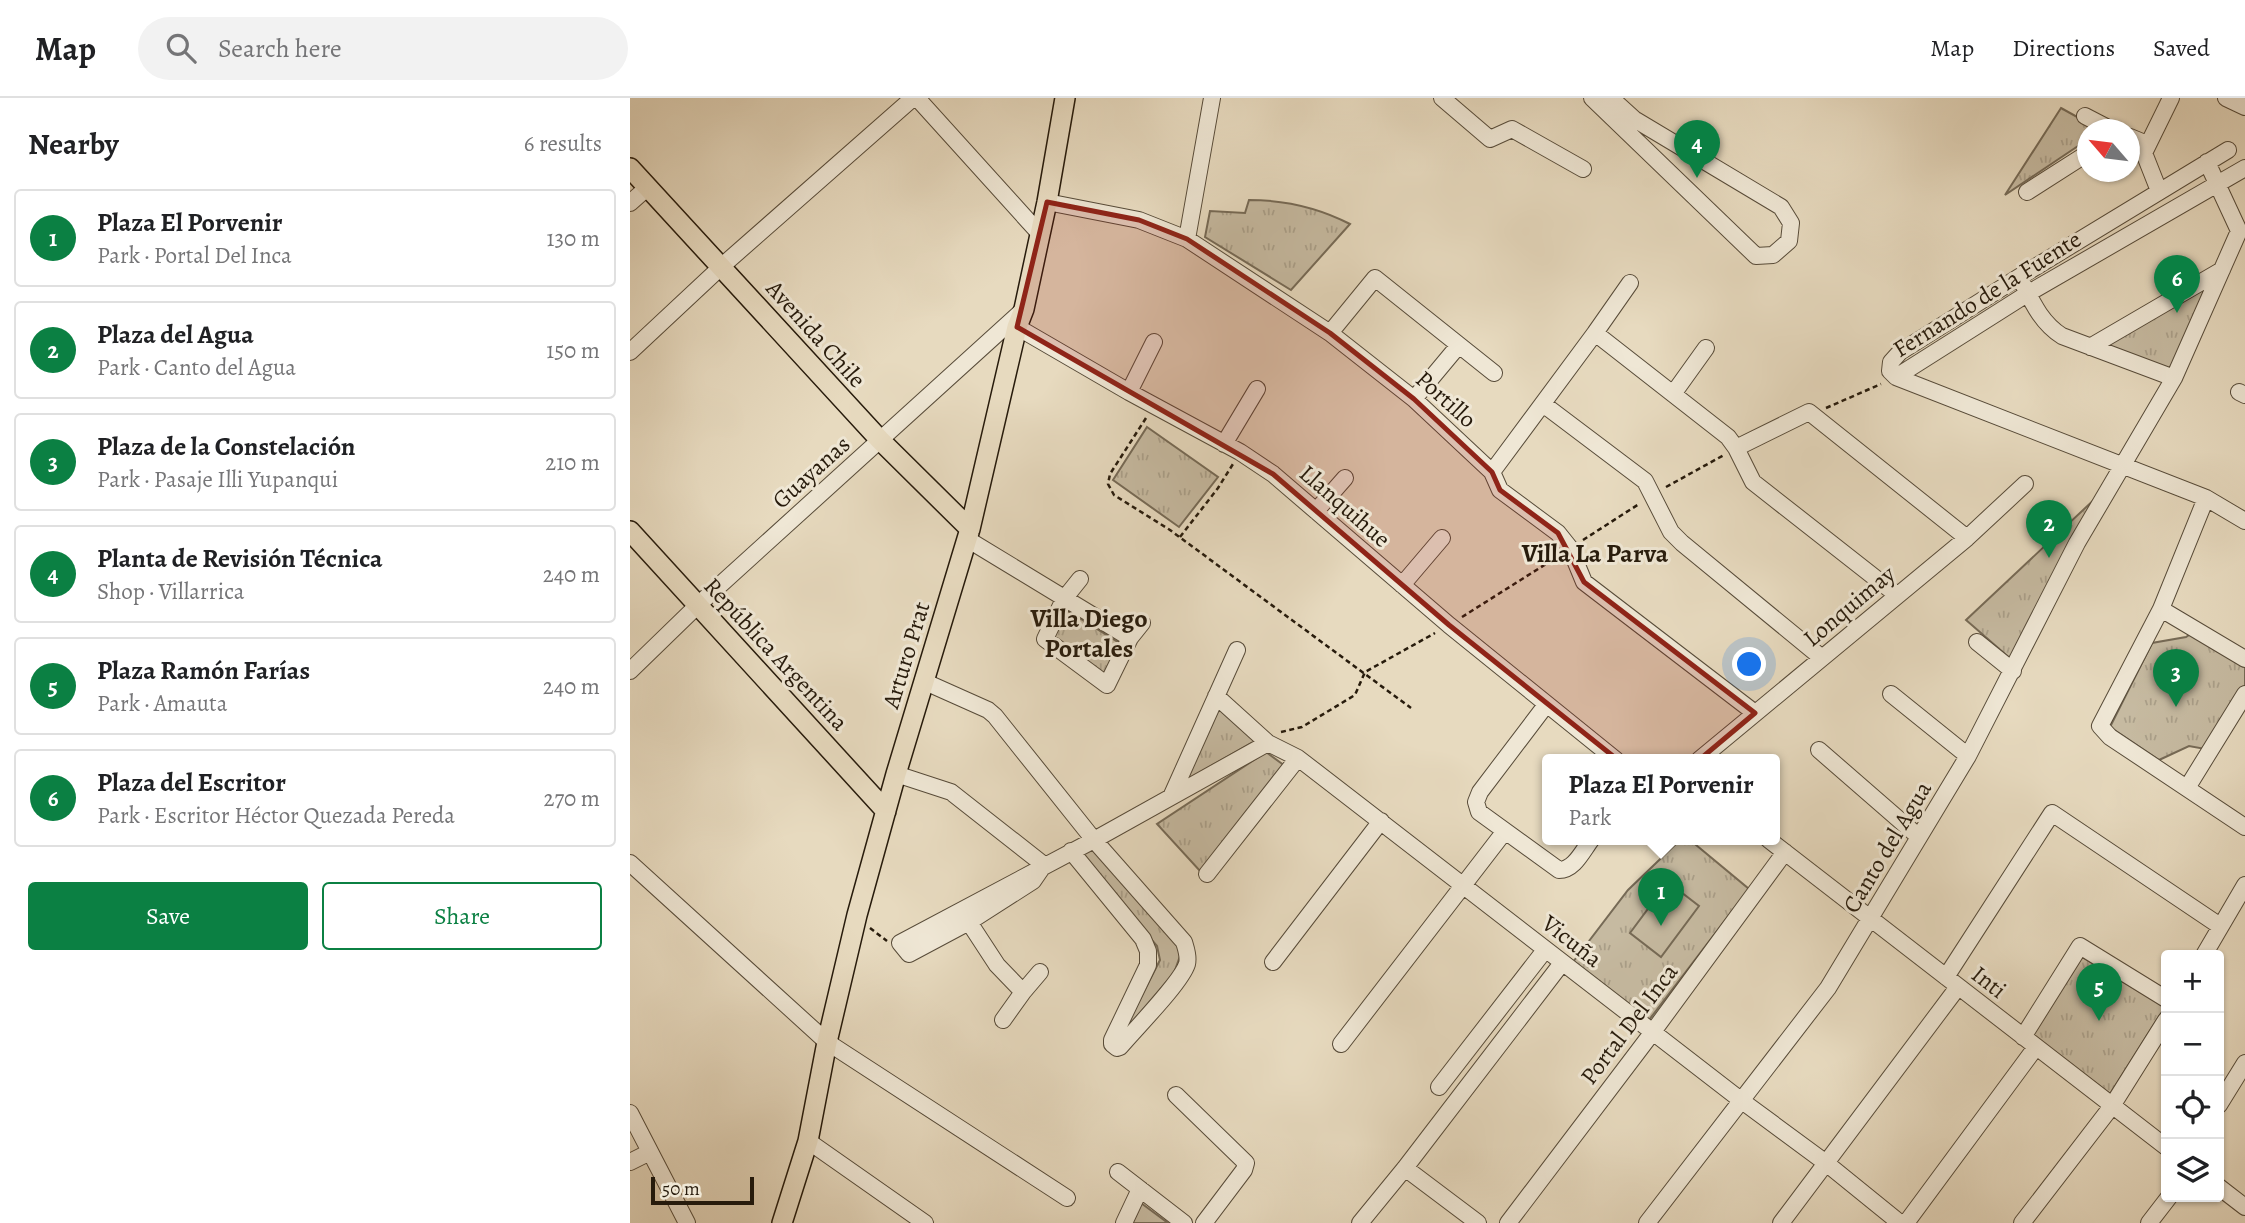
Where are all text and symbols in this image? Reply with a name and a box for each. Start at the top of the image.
search box [138,17,628,80]
text: Map [35,26,96,71]
icon: search [162,29,200,67]
text: Search here [218,31,342,66]
text: Map [1930,32,1974,64]
text: Directions [2012,32,2115,64]
text: Saved [2153,32,2210,64]
north arrow [2077,119,2140,182]
pin: 4 [1674,120,1720,178]
text: Nearby [28,124,119,164]
text: 6 results [524,128,602,159]
text: Plaza El Porvenir [97,205,283,240]
text: 1 [49,223,57,254]
text: 130 m [547,223,600,254]
street label: Fernando de la Fuente [1887,223,2087,365]
text: Park · Portal Del Inca [97,240,292,271]
pin: 6 [2154,255,2200,313]
street label: Avenida Chile [758,273,873,395]
text: Plaza del Agua [97,317,254,352]
text: 2 [47,335,59,366]
text: 150 m [546,335,600,366]
text: Park · Canto del Agua [97,352,296,383]
street label: Portillo [1409,363,1483,435]
street label: Guayanas [765,428,857,516]
text: Plaza de la Constelación [97,429,355,464]
text: 3 [48,447,58,478]
text: 210 m [545,447,600,478]
street label: Llanquihue [1293,457,1397,555]
text: Park · Pasaje Illi Yupanqui [97,464,338,495]
pin: 2 [2026,500,2072,558]
district label: Villa La Parva [1521,536,1669,571]
text: Planta de Revisión Técnica [97,541,383,576]
street label: Lonquimay [1796,558,1902,654]
text: 4 [48,559,58,590]
text: 240 m [543,559,600,590]
street label: República Argentina [697,570,856,738]
text: Shop · Villarrica [97,576,244,607]
street label: Arturo Prat [874,597,937,713]
district label: Villa Diego Portales [1029,601,1148,666]
your location [1732,647,1766,681]
pin: 3 [2153,649,2199,707]
text: Plaza Ramón Farías [97,653,310,688]
text: 5 [48,671,58,702]
text: 240 m [543,671,600,702]
text: Park · Amauta [97,688,227,719]
popup [1542,754,1780,845]
text: Plaza del Escritor [97,765,286,800]
text: Plaza El Porvenir [1568,767,1754,802]
street label: Canto del Agua [1835,774,1939,919]
text: 6 [48,783,58,814]
text: 270 m [543,783,600,814]
text: Park · Escritor Héctor Quezada Pereda [97,800,455,831]
text: Park [1568,802,1611,833]
pin: 1 [1638,868,1684,926]
button: Save [28,882,308,950]
button: Share [322,882,602,950]
street label: Vicuña [1534,907,1609,975]
map controls [2161,950,2224,1202]
button: + [2161,950,2224,1013]
street label: Portal Del Inca [1573,956,1686,1091]
street label: Inti [1965,958,2013,1006]
pin: 5 [2076,963,2122,1021]
button: − [2161,1013,2224,1076]
button: locate [2161,1076,2224,1139]
button: layers [2161,1139,2224,1202]
scale bar [651,1174,754,1206]
text: 50 m [662,1176,700,1202]

